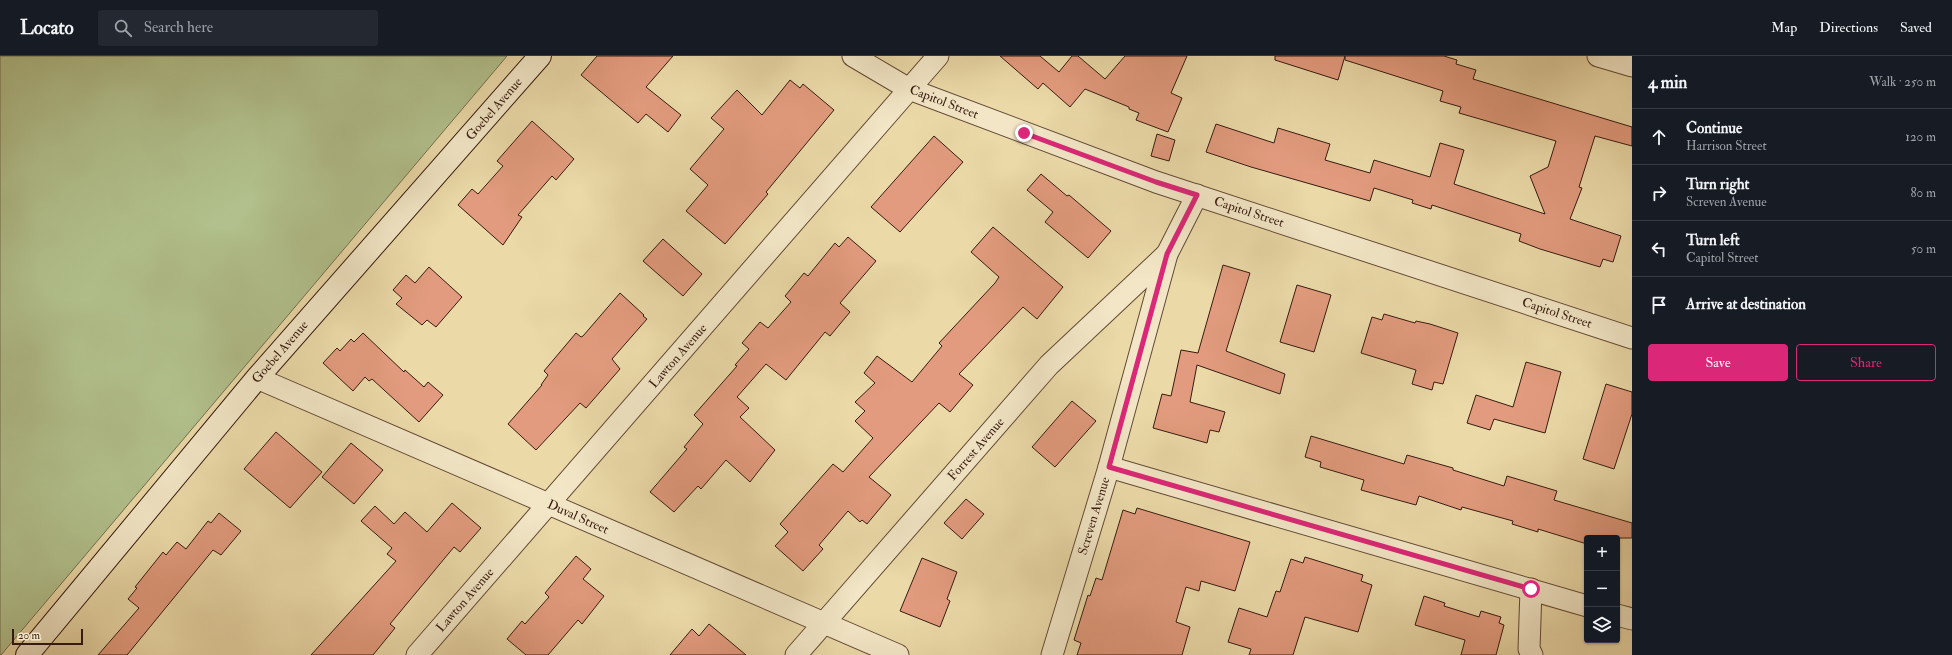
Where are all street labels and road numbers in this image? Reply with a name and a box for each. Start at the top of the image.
street label: Goebel Avenue [462,74,526,144]
street label: Capitol Street [907,82,981,123]
street label: Capitol Street [1212,193,1286,232]
street label: Capitol Street [1520,294,1594,333]
street label: Goebel Avenue [248,317,312,387]
street label: Lawton Avenue [646,320,711,391]
street label: Forrest Avenue [944,414,1008,484]
street label: Screven Avenue [1075,475,1114,557]
street label: Duval Street [545,496,611,538]
street label: Lawton Avenue [433,564,498,635]

